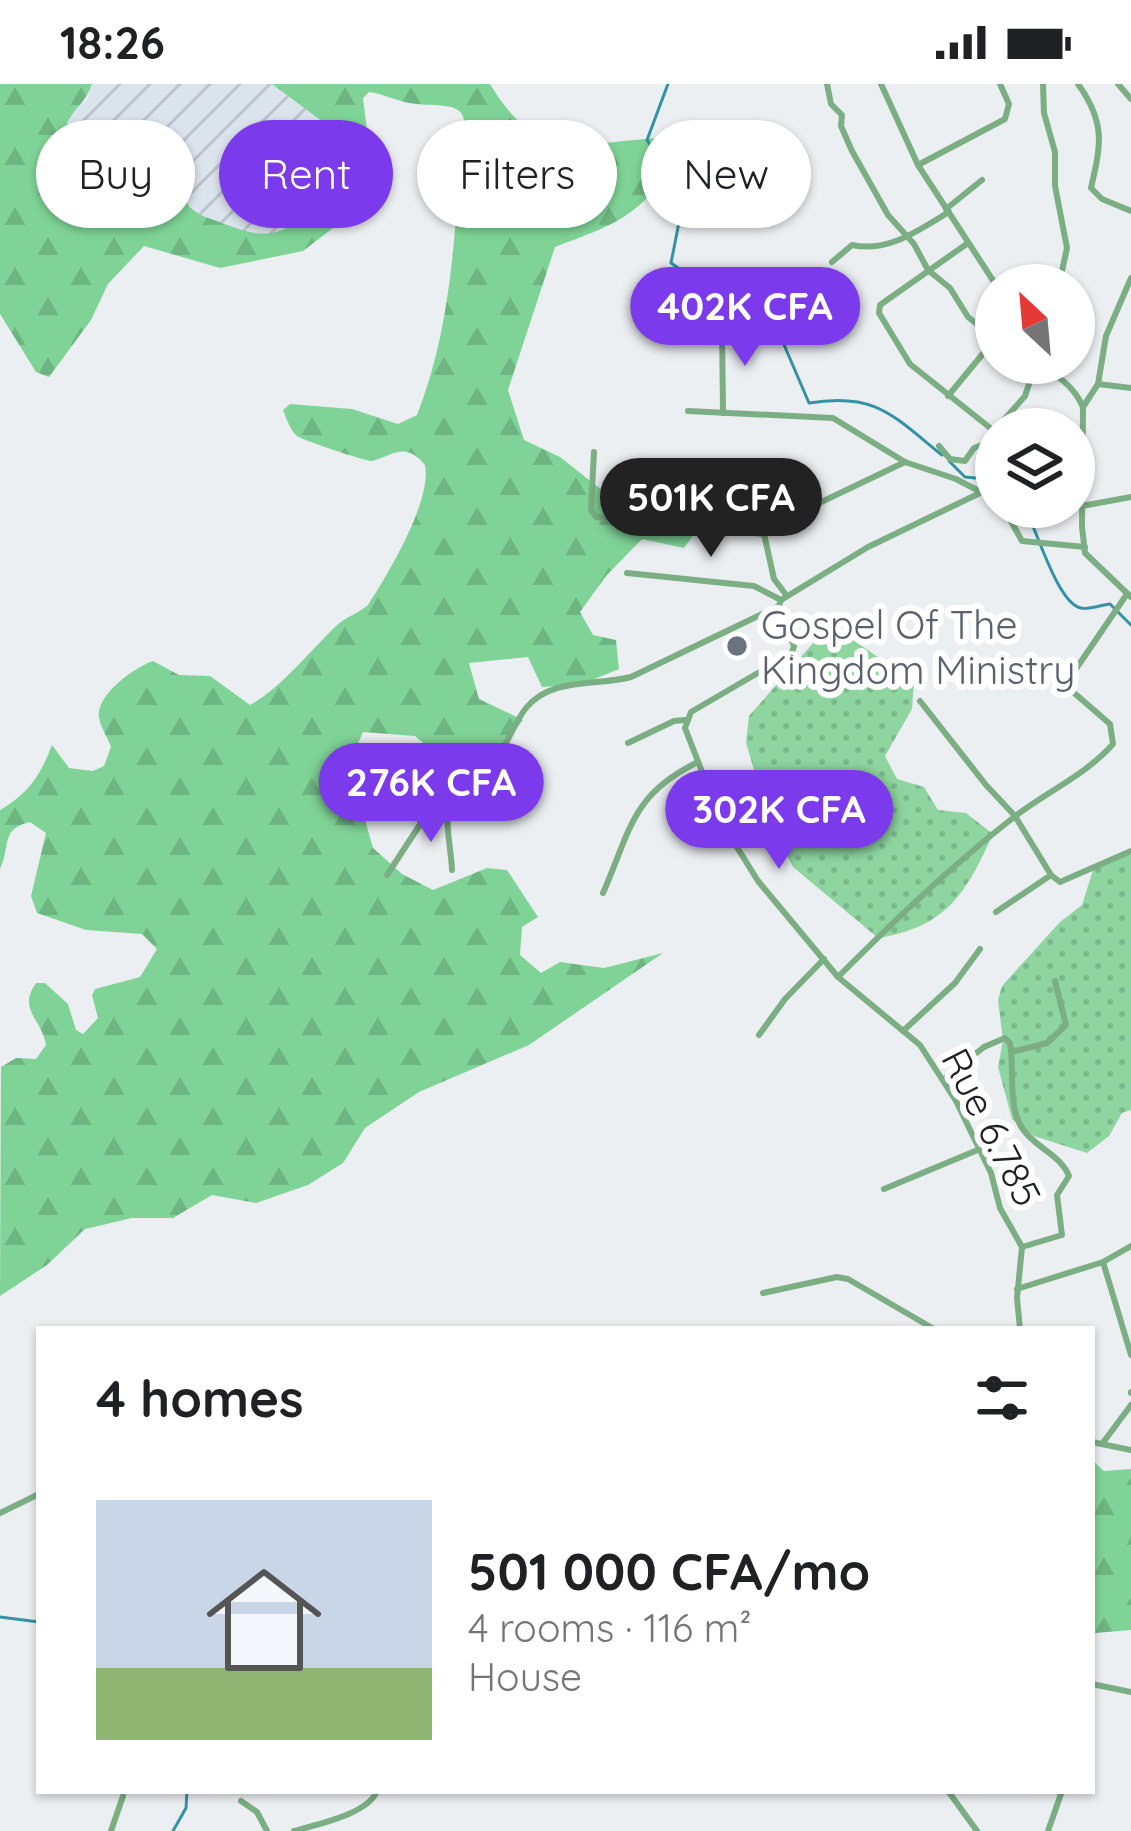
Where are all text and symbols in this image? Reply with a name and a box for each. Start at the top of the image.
text: 18:26 [60,14,165,70]
chip: Buy [36,120,195,228]
chip: Rent [219,120,393,228]
chip: Filters [417,120,617,228]
chip: New [641,120,811,228]
north arrow [975,264,1095,384]
map controls [975,264,1095,528]
pin: 402K CFA [621,267,869,369]
text: 402K CFA [657,281,833,330]
button: layers [975,408,1095,528]
pin: 501K CFA [587,458,835,560]
text: 501K CFA [627,472,795,521]
place label: Gospel Of The Kingdom Ministry [761,600,1075,694]
marker: Gospel Of The Kingdom Ministry [724,633,750,659]
pin: 276K CFA [307,743,555,845]
text: 276K CFA [346,757,516,806]
pin: 302K CFA [655,770,903,872]
text: 302K CFA [692,784,866,833]
street label: Rue 6.785 [931,1040,1053,1214]
icon: filters [969,1365,1035,1431]
text: 4 homes [96,1366,304,1430]
text: 501 000 CFA/mo [468,1539,870,1603]
icon: home [192,1548,336,1692]
text: 4 rooms · 116 m² [468,1603,752,1652]
text: House [468,1652,582,1701]

